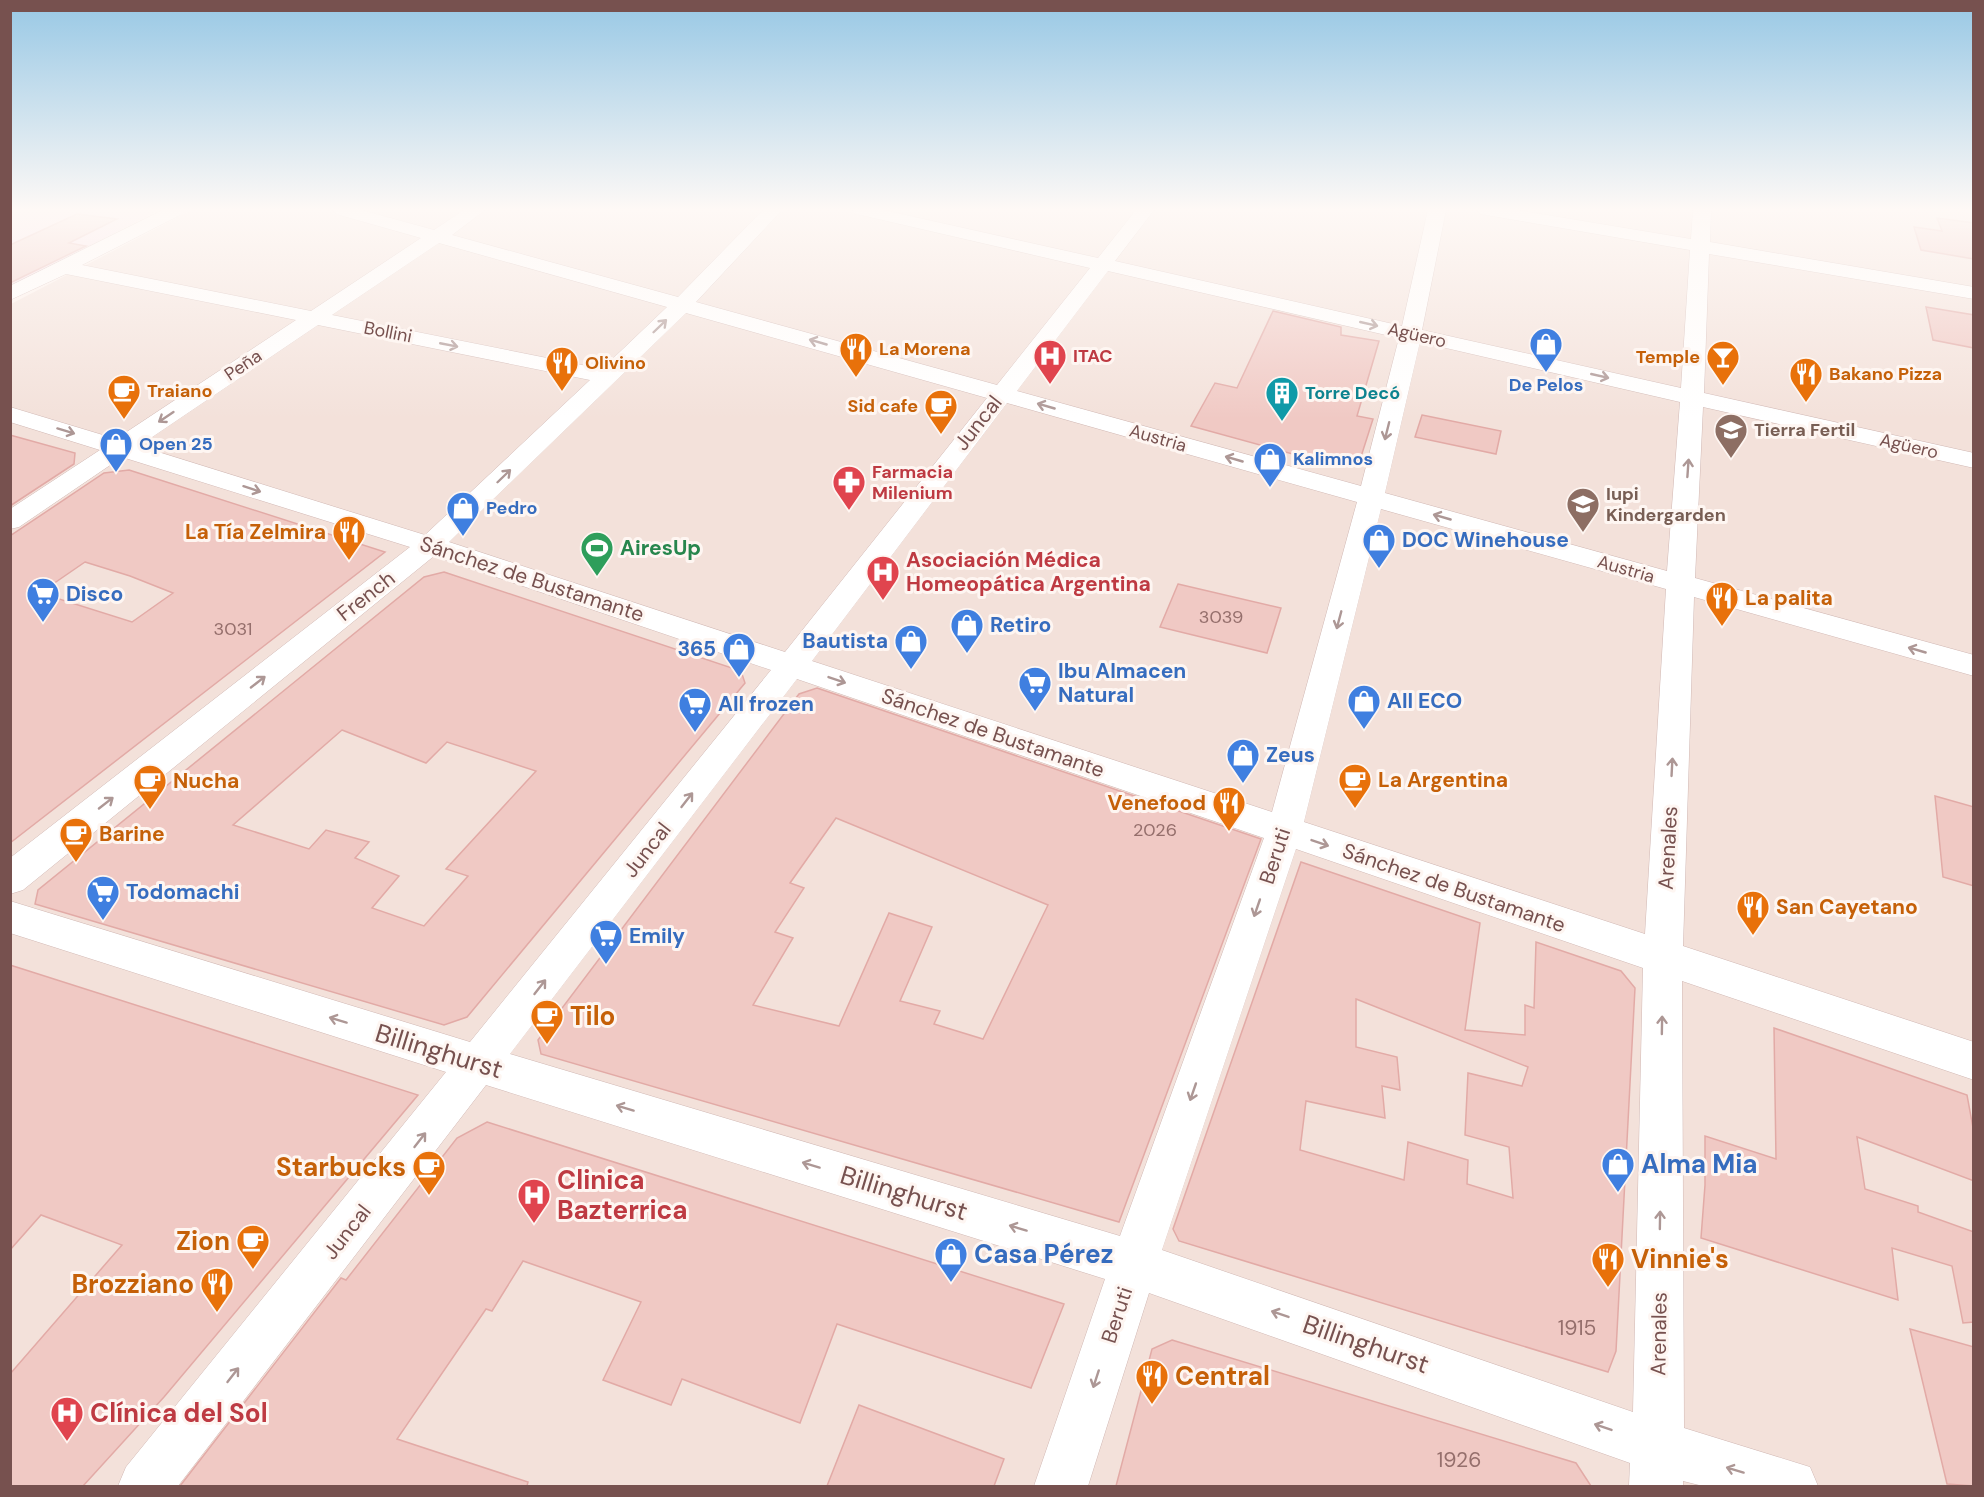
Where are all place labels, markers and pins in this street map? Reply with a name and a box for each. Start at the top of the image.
shop icon: De Pelos [1528,326,1564,373]
restaurant icon: La Morena [838,331,874,378]
place label: La Morena [879,337,970,361]
hospital icon: ITAC [1032,338,1068,385]
bar icon: Temple [1705,339,1741,386]
place label: ITAC [1073,344,1113,368]
restaurant icon: Olivino [544,345,580,392]
place label: Temple [1636,345,1700,369]
place label: Olivino [585,351,646,375]
restaurant icon: Bakano Pizza [1788,356,1824,403]
place label: Bakano Pizza [1829,362,1942,386]
cafe icon: Traiano [106,373,142,420]
place label: De Pelos [1509,373,1583,397]
building icon: Torre Decó [1264,375,1300,422]
place label: Traiano [147,379,212,403]
place label: Torre Decó [1305,381,1400,405]
cafe icon: Sid cafe [923,388,959,435]
place label: Sid cafe [848,394,918,418]
school or university icon: Tierra Fertil [1713,412,1749,459]
place label: Tierra Fertil [1754,418,1855,442]
shop icon: Open 25 [98,426,134,473]
place label: Open 25 [139,432,213,456]
shop icon: Kalimnos [1252,441,1288,488]
place label: Kalimnos [1293,447,1373,471]
place label: Farmacia Milenium [872,460,953,505]
pharmacy icon: Farmacia Milenium [831,464,867,511]
place label: Iupi Kindergarden [1606,482,1726,527]
school or university icon: Iupi Kindergarden [1565,486,1601,533]
shop icon: Pedro [445,490,481,537]
place label: Pedro [486,496,537,520]
restaurant icon: La Tía Zelmira [331,514,367,561]
place label: La Tía Zelmira [185,518,326,546]
shop icon: DOC Winehouse [1361,522,1397,569]
place label: DOC Winehouse [1402,526,1569,554]
sports icon: AiresUp [579,530,615,577]
place label: AiresUp [620,534,701,562]
place label: Asociación Médica Homeopática Argentina [906,546,1151,598]
hospital icon: Asociación Médica Homeopática Argentina [865,554,901,601]
supermarket icon: Disco [25,576,61,623]
place label: Disco [66,580,123,608]
restaurant icon: La palita [1704,580,1740,627]
place label: La palita [1745,584,1833,612]
shop icon: Retiro [949,607,985,654]
place label: Retiro [990,611,1051,639]
shop icon: Bautista [893,623,929,670]
place label: Bautista [802,627,888,655]
shop icon: 365 [721,631,757,678]
place label: 365 [677,635,716,663]
place label: Ibu Almacen Natural [1058,657,1186,709]
supermarket icon: Ibu Almacen Natural [1017,665,1053,712]
shop icon: All ECO [1346,683,1382,730]
supermarket icon: All frozen [677,686,713,733]
place label: All ECO [1387,687,1462,715]
place label: All frozen [718,690,814,718]
shop icon: Zeus [1225,737,1261,784]
place label: Zeus [1266,741,1315,769]
cafe icon: La Argentina [1337,762,1373,809]
cafe icon: Nucha [132,763,168,810]
place label: La Argentina [1378,766,1508,794]
place label: Nucha [173,767,239,795]
restaurant icon: Venefood [1211,785,1247,832]
place label: Venefood [1107,789,1206,817]
cafe icon: Barine [58,816,94,863]
place label: Barine [99,820,165,848]
supermarket icon: Todomachi [85,874,121,921]
place label: Todomachi [126,878,240,906]
restaurant icon: San Cayetano [1735,889,1771,936]
place label: San Cayetano [1776,893,1918,921]
supermarket icon: Emily [588,918,624,965]
place label: Emily [629,922,685,950]
cafe icon: Tilo [529,998,565,1045]
place label: Tilo [570,999,615,1033]
shop icon: Alma Mia [1600,1146,1636,1193]
place label: Alma Mia [1641,1147,1758,1181]
cafe icon: Starbucks [411,1149,447,1196]
place label: Starbucks [276,1150,406,1184]
place label: Clinica Bazterrica [557,1163,688,1227]
hospital icon: Clinica Bazterrica [516,1177,552,1224]
cafe icon: Zion [235,1223,271,1270]
place label: Zion [176,1224,230,1258]
shop icon: Casa Pérez [933,1236,969,1283]
place label: Casa Pérez [974,1237,1113,1271]
restaurant icon: Vinnie's [1590,1241,1626,1288]
place label: Vinnie's [1631,1242,1729,1276]
restaurant icon: Brozziano [199,1266,235,1313]
place label: Brozziano [71,1267,194,1301]
restaurant icon: Central [1134,1358,1170,1405]
place label: Central [1175,1359,1270,1393]
hospital icon: Clínica del Sol [49,1395,85,1442]
place label: Clínica del Sol [90,1396,268,1430]

